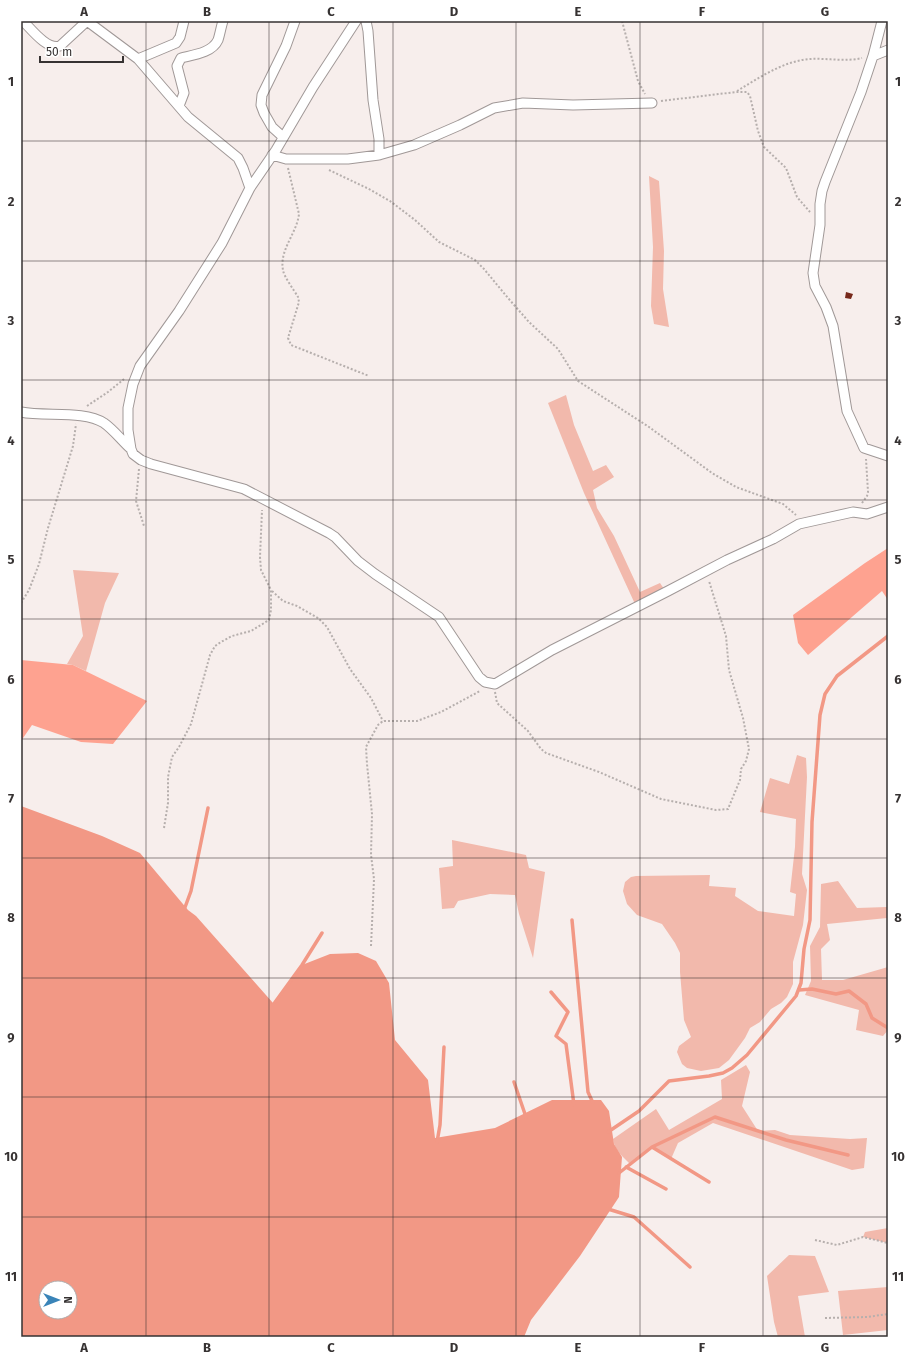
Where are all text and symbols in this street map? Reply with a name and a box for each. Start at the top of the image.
text: A [79,4,88,19]
text: B [203,4,211,19]
text: C [327,4,335,19]
text: D [450,4,459,19]
text: E [575,4,582,19]
text: F [699,4,706,19]
text: G [821,4,829,19]
scale bar [40,38,123,64]
text: 50 m [46,45,72,59]
text: 1 [8,74,14,89]
text: 1 [895,74,901,89]
text: 2 [8,194,15,209]
text: 2 [895,194,902,209]
text: 3 [7,313,15,328]
text: 3 [894,313,902,328]
text: 4 [7,433,15,448]
text: 4 [894,433,902,448]
text: 5 [8,552,15,567]
text: 5 [895,552,902,567]
text: 6 [7,672,15,687]
text: 6 [894,672,902,687]
text: 7 [8,791,14,806]
text: 7 [895,791,901,806]
text: 8 [7,910,15,925]
text: 8 [894,910,902,925]
text: 9 [7,1030,15,1045]
text: 9 [894,1030,902,1045]
text: 10 [4,1149,18,1164]
text: 10 [891,1149,905,1164]
text: 11 [5,1269,17,1284]
text: 11 [892,1269,904,1284]
north arrow [38,1280,78,1320]
text: N [61,1296,74,1304]
text: A [79,1340,88,1355]
text: B [203,1340,211,1355]
text: C [327,1340,335,1355]
text: D [450,1340,459,1355]
text: E [575,1340,582,1355]
text: F [699,1340,706,1355]
text: G [821,1340,829,1355]

